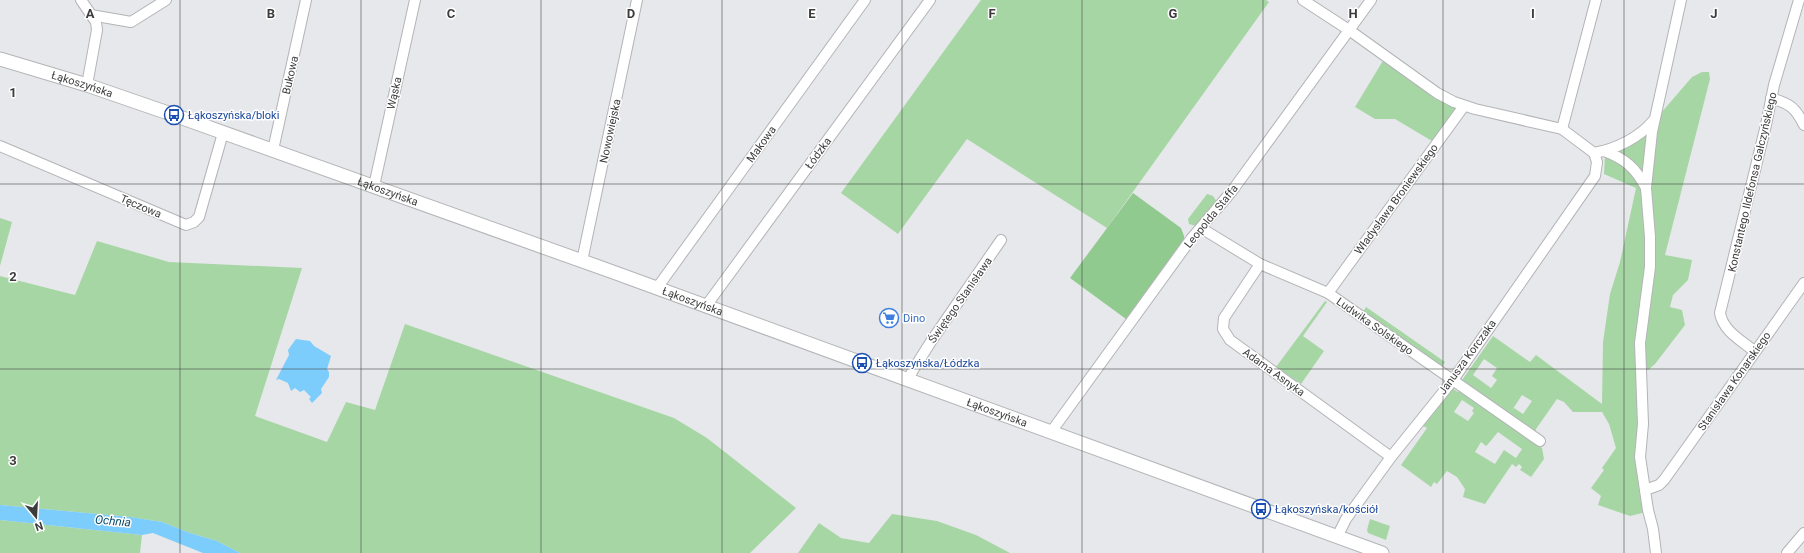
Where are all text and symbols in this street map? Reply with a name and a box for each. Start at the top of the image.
text: A [86,6,95,21]
text: B [267,6,275,21]
text: C [447,6,456,21]
text: D [627,6,635,21]
text: E [808,6,816,21]
text: F [988,6,996,21]
text: G [1169,6,1178,21]
text: H [1348,6,1358,21]
text: I [1531,6,1535,21]
text: J [1710,6,1718,21]
street label: Bukowa [280,55,301,96]
street label: Łąkoszyńska [50,69,114,100]
street label: Wąska [384,76,405,111]
text: 1 [9,85,17,100]
street label: Konstantego Ildefonsa Gałczyńskiego [1725,91,1780,273]
street label: Nowowiejska [597,98,624,164]
bus stop icon: Łąkoszyńska/bloki [163,104,185,126]
place label: Łąkoszyńska/bloki [188,109,279,122]
street label: Makowa [744,124,779,165]
street label: Łódzka [803,135,834,171]
street label: Władysława Broniewskiego [1352,141,1441,257]
street label: Łąkoszyńska [356,175,420,209]
street label: Leopolda Staffa [1182,182,1241,251]
street label: Tęczowa [118,192,163,221]
street label: Świętego Stanisława [926,255,995,346]
text: 2 [9,269,17,284]
street label: Łąkoszyńska [661,285,725,319]
street label: Ludwika Solskiego [1334,295,1416,358]
supermarket icon: Dino [878,307,900,329]
place label: Dino [903,312,925,325]
street label: Janusza Korczaka [1436,317,1499,397]
street label: Stanisława Konarskiego [1695,329,1773,433]
street label: Adama Asnyka [1240,346,1307,399]
bus stop icon: Łąkoszyńska/Łódzka [851,352,873,374]
place label: Łąkoszyńska/Łódzka [876,357,979,370]
street label: Łąkoszyńska [965,396,1029,430]
text: 3 [9,453,17,468]
north arrow [16,497,56,537]
bus stop icon: Łąkoszyńska/kościół [1250,498,1272,520]
place label: Łąkoszyńska/kościół [1275,503,1378,516]
water label: Ochnia [94,512,132,530]
text: N [33,519,45,533]

